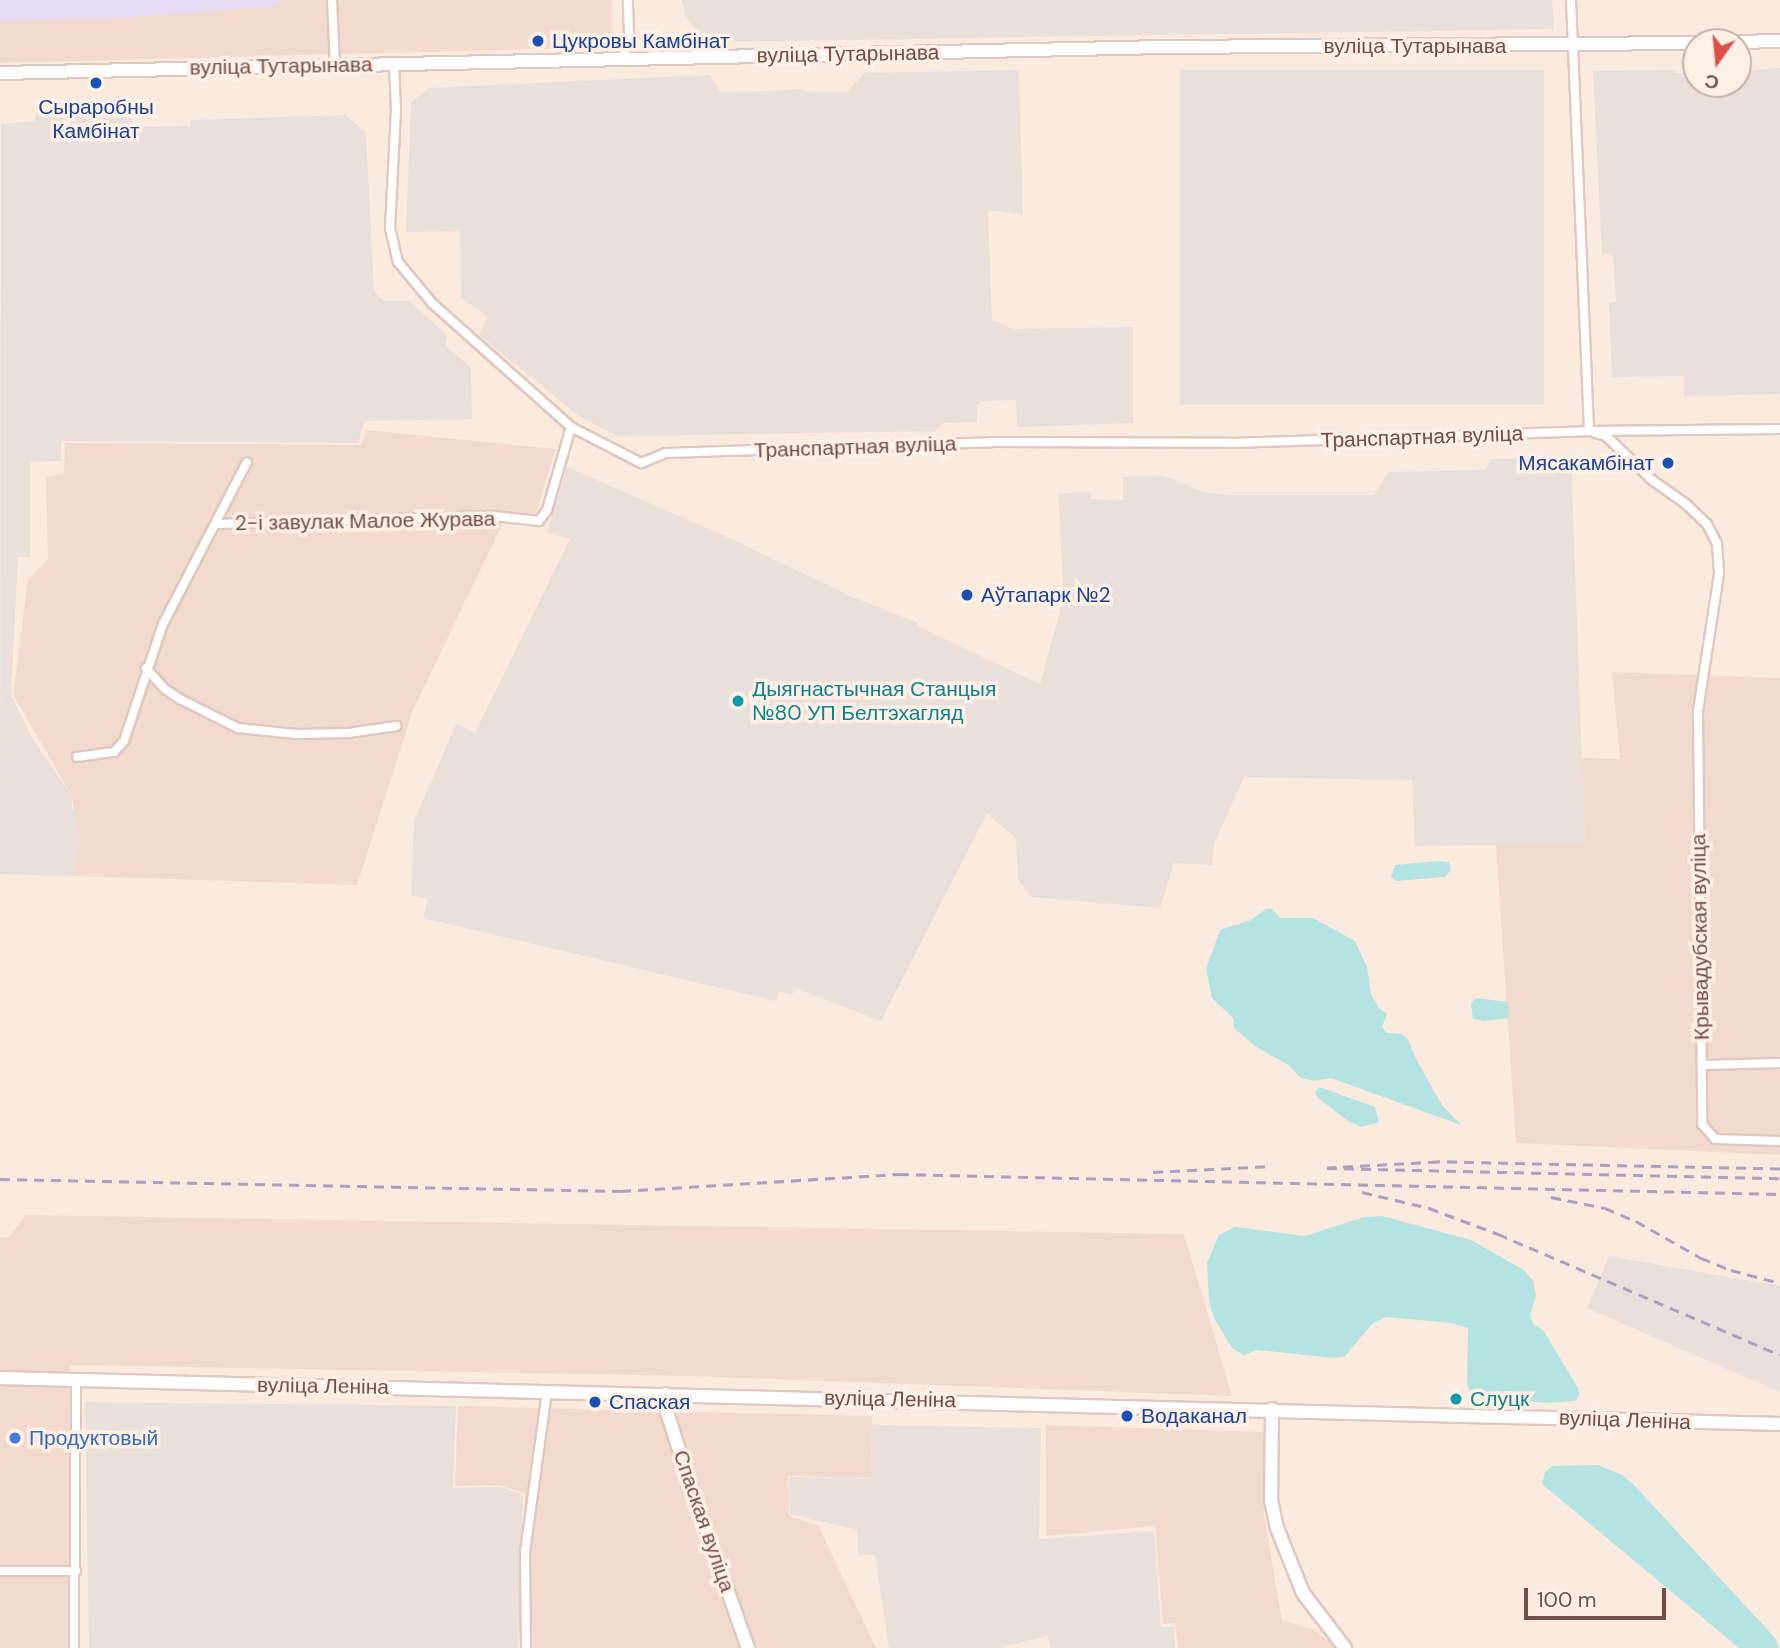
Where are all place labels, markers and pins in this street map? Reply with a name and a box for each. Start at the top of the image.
place label: Цукровы Камбінат [552,28,730,54]
marker: Цукровы Камбінат [530,33,546,49]
marker: Сыраробны Камбінат [88,75,104,91]
place label: Сыраробны Камбінат [38,94,154,144]
place label: Мясакамбінат [1518,450,1654,476]
marker: Мясакамбінат [1660,455,1676,471]
place label: Аўтапарк №2 [981,582,1111,608]
marker: Аўтапарк №2 [959,587,975,603]
place label: Дыягнастычная Станцыя №80 УП Белтэхагляд [752,676,996,726]
marker: Дыягнастычная Станцыя №80 УП Белтэхагляд [730,693,746,709]
place label: Слуцк [1470,1386,1529,1412]
place label: Спаская [609,1389,690,1415]
marker: Слуцк [1448,1391,1464,1407]
marker: Спаская [587,1394,603,1410]
place label: Водаканал [1141,1403,1247,1429]
marker: Водаканал [1119,1408,1135,1424]
place label: Продуктовый [29,1425,158,1451]
marker: Продуктовый [7,1430,23,1446]

